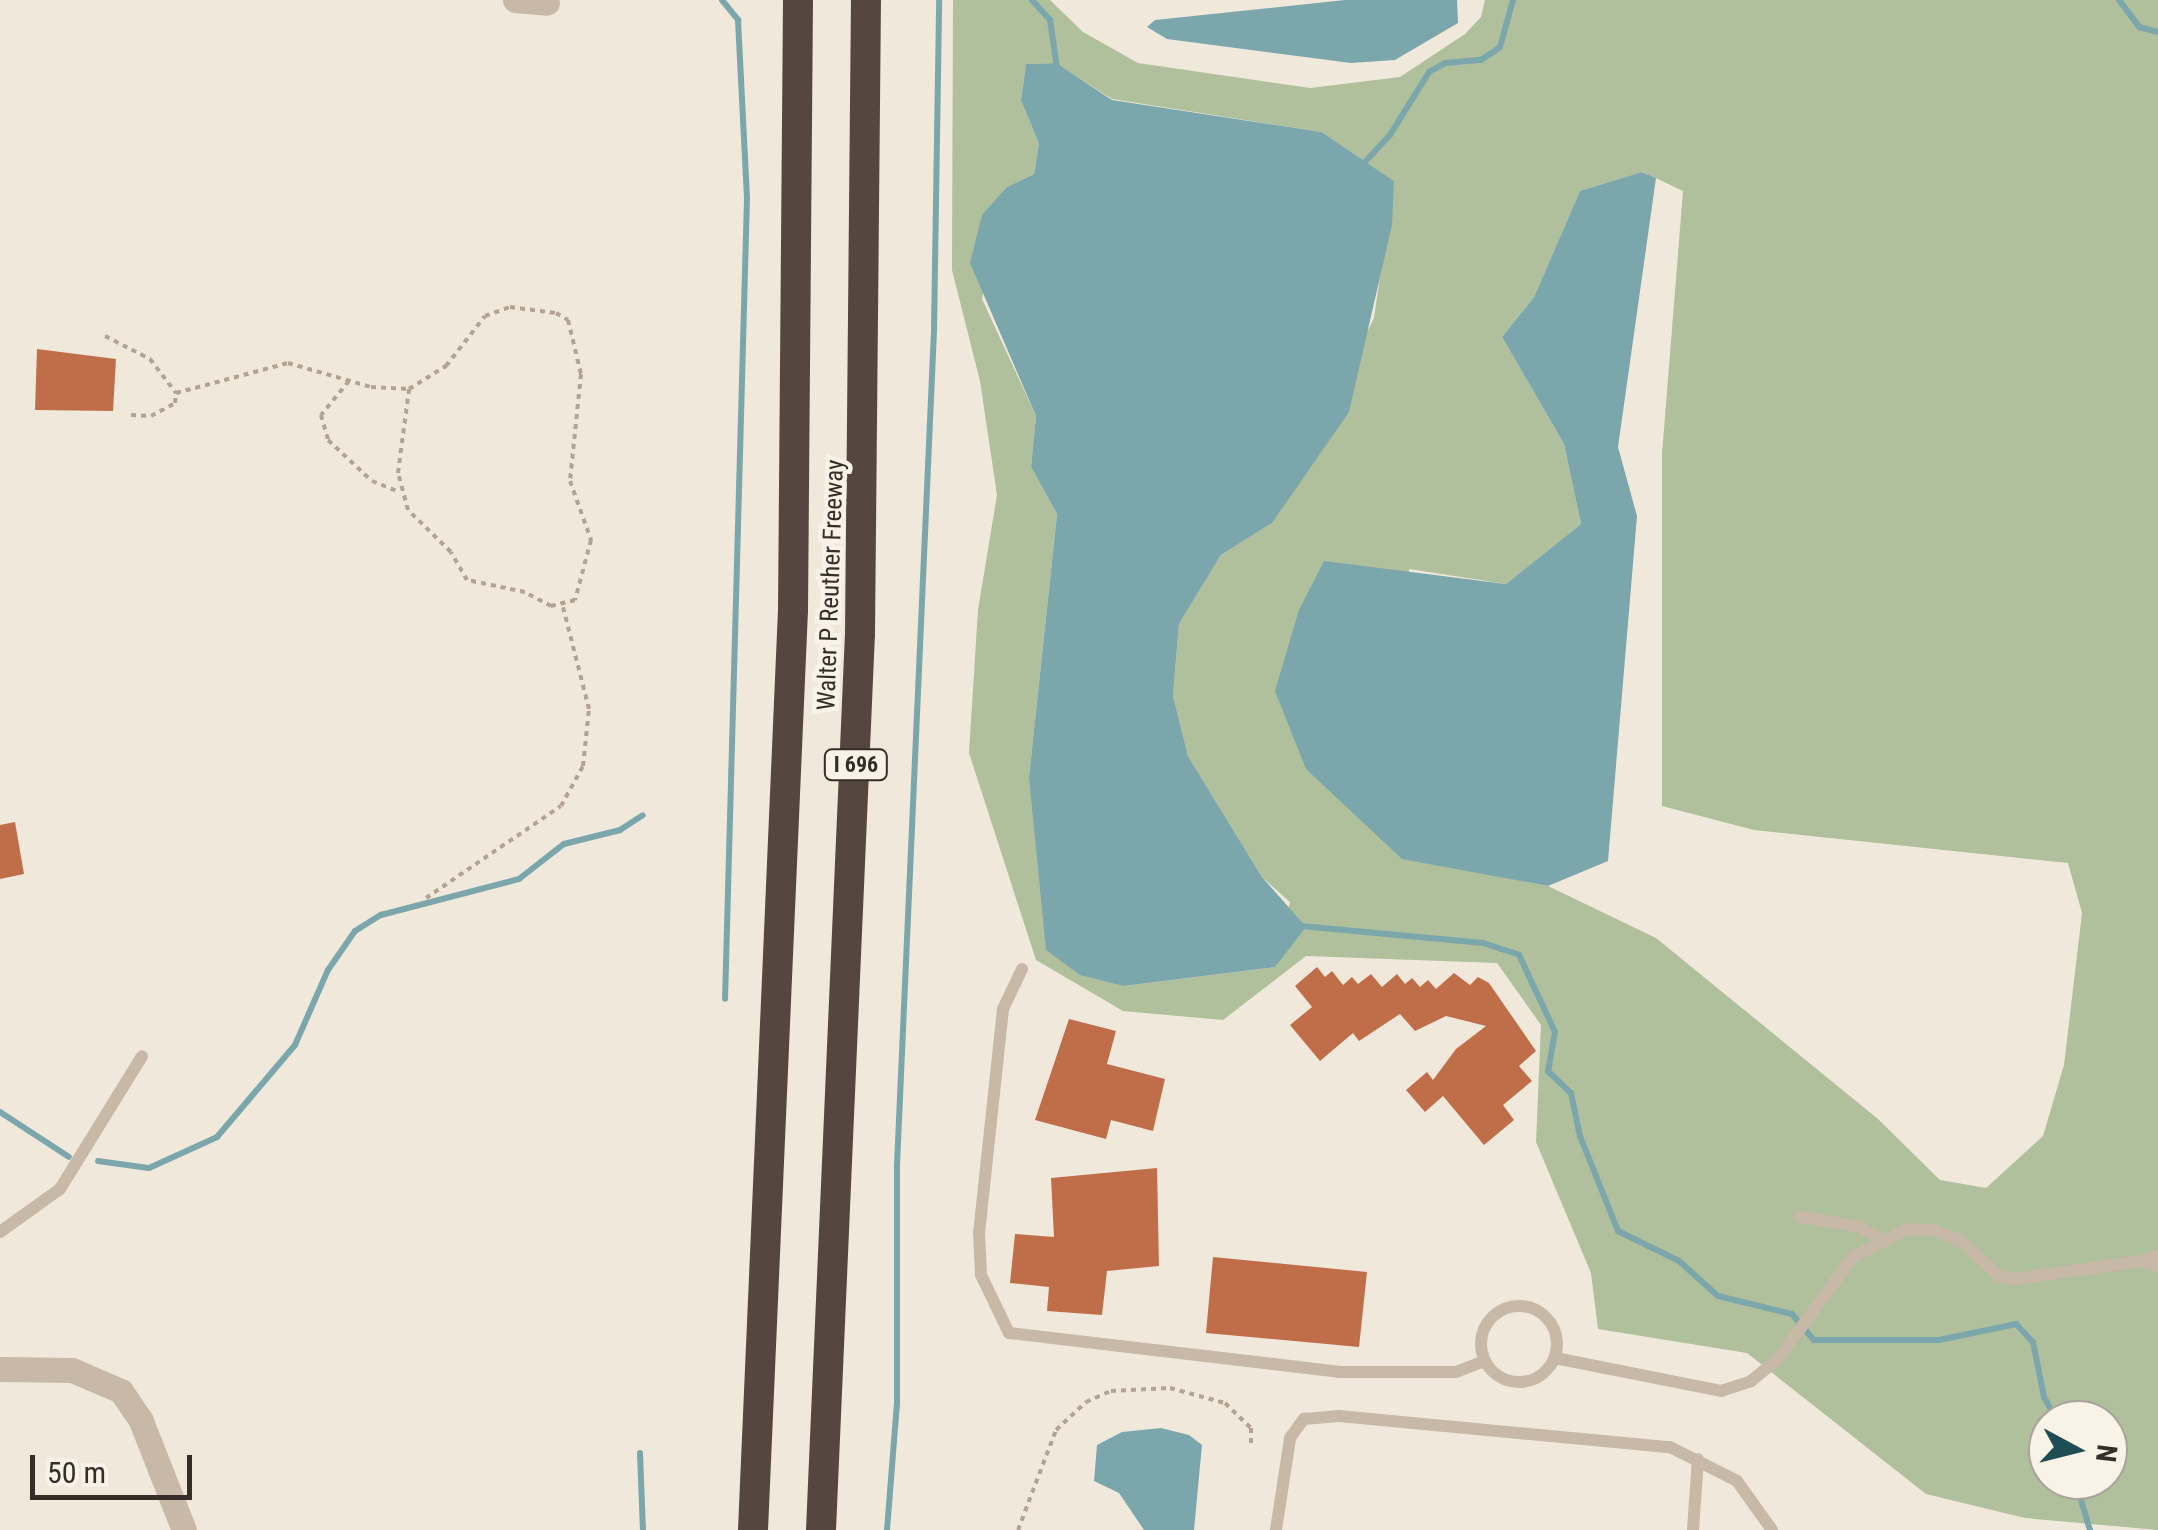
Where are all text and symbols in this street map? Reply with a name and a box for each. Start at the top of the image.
street label: Walter P Reuther Freeway [812,459,850,711]
road number: I 696 [824,748,888,782]
north arrow [2028,1400,2128,1500]
scale bar [35,1435,198,1497]
text: N [2089,1443,2124,1464]
text: 50 m [47,1455,106,1490]

